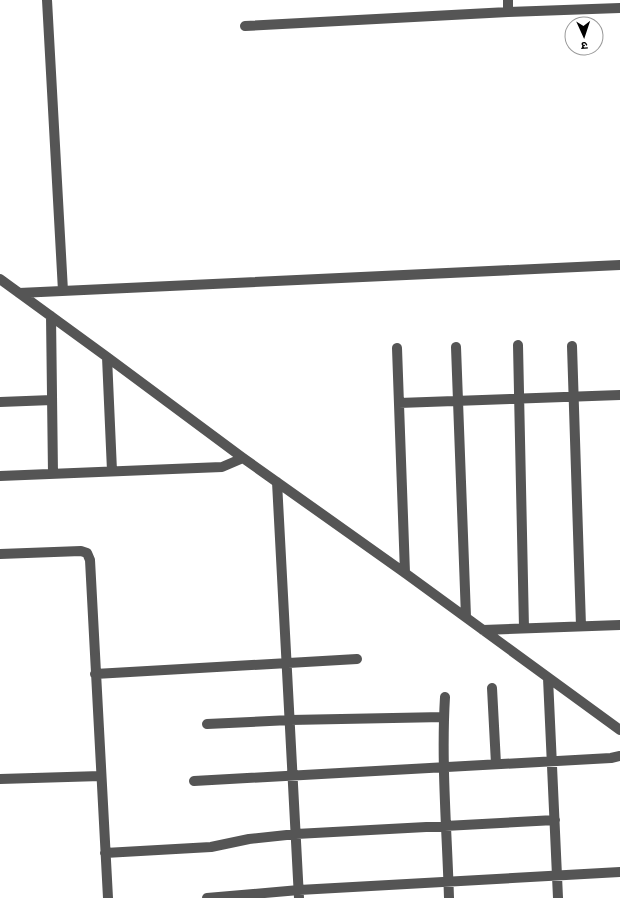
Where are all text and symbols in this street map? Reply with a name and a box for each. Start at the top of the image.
north arrow [564,16,604,56]
text: उ [580,40,588,52]

